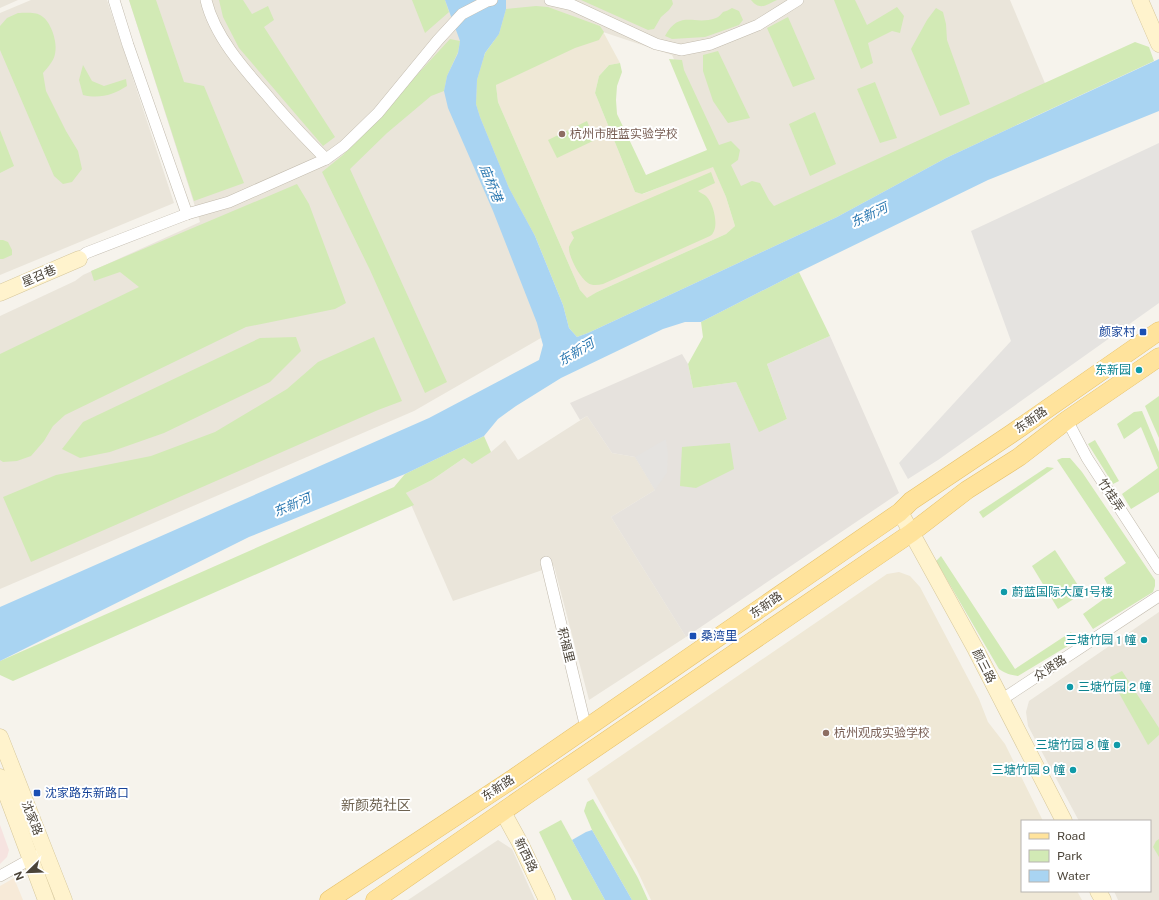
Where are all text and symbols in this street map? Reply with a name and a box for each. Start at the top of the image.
place label: 杭州市胜蓝实验学校 [570,127,678,141]
marker: 杭州市胜蓝实验学校 [557,129,567,139]
water label: 庙桥港 [477,162,506,206]
water label: 东新河 [848,199,893,230]
street label: 星召巷 [20,263,58,289]
place label: 颜家村 [1099,325,1136,339]
marker: 颜家村 [1138,327,1148,337]
water label: 东新河 [555,334,599,368]
place label: 东新园 [1095,363,1131,377]
marker: 东新园 [1134,365,1144,375]
street label: 东新路 [1012,404,1050,436]
street label: 竹桂弄 [1095,476,1127,514]
water label: 东新河 [271,489,316,520]
place label: 蔚蓝国际大厦1号楼 [1012,585,1113,599]
marker: 蔚蓝国际大厦1号楼 [999,587,1009,597]
street label: 东新路 [747,589,785,621]
street label: 积福里 [555,626,577,664]
place label: 桑湾里 [701,629,737,643]
marker: 桑湾里 [688,631,698,641]
place label: 三塘竹园 1 幢 [1065,633,1136,647]
marker: 三塘竹园 1 幢 [1139,635,1149,645]
street label: 颜三路 [970,647,998,685]
street label: 众贤路 [1031,652,1069,684]
place label: 三塘竹园 2 幢 [1078,680,1151,694]
marker: 三塘竹园 2 幢 [1065,682,1075,692]
place label: 杭州观成实验学校 [834,726,930,740]
marker: 杭州观成实验学校 [821,728,831,738]
place label: 三塘竹园 8 幢 [1035,738,1109,752]
marker: 三塘竹园 8 幢 [1112,740,1122,750]
place label: 三塘竹园 9 幢 [992,763,1065,777]
marker: 三塘竹园 9 幢 [1068,765,1078,775]
street label: 东新路 [479,772,517,804]
place label: 沈家路东新路口 [45,786,129,800]
marker: 沈家路东新路口 [32,788,42,798]
district label: 新颜苑社区 [341,797,411,813]
street label: 沈家路 [19,799,45,837]
legend [1021,820,1151,892]
text: Road [1057,829,1085,843]
street label: 新西路 [512,836,540,874]
text: Park [1057,849,1083,863]
north arrow [8,852,48,892]
text: Water [1057,869,1091,883]
text: N [12,870,26,882]

